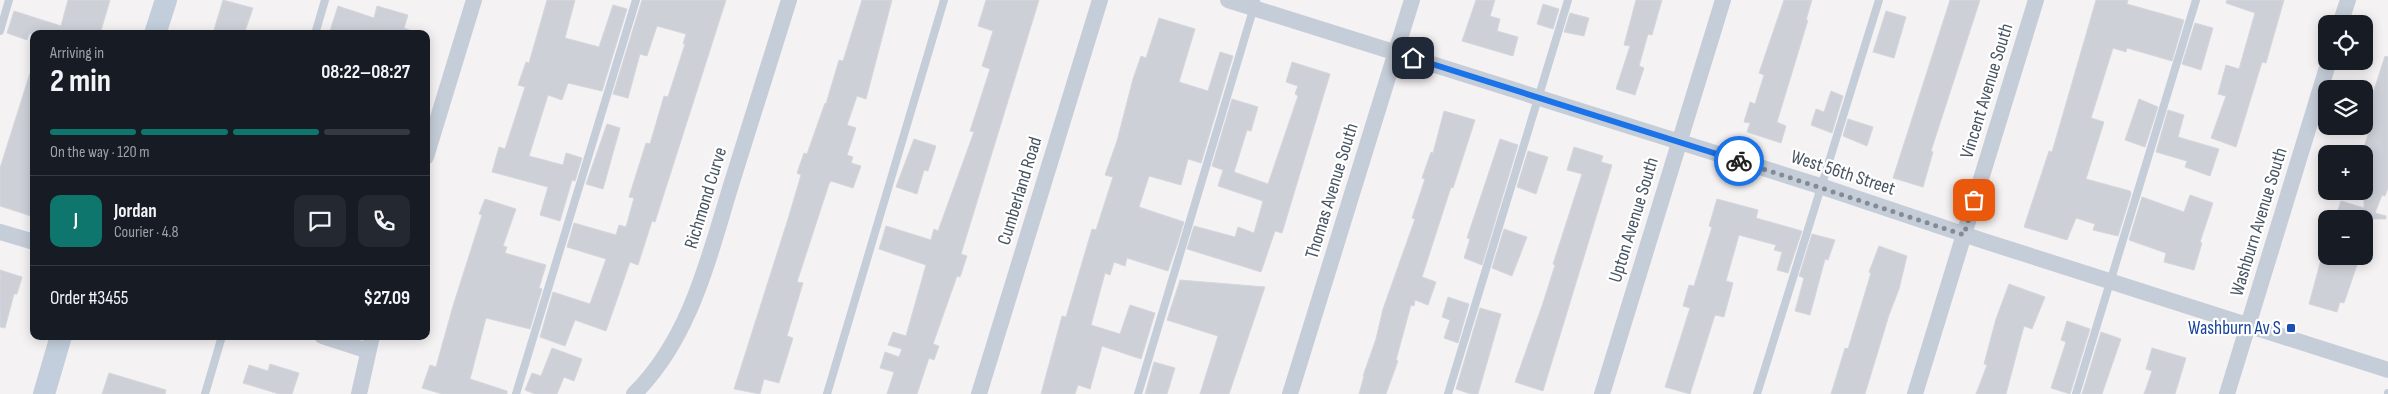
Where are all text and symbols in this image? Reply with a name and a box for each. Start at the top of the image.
map controls [2318,15,2373,265]
button: locate [2318,15,2373,70]
street label: Vincent Avenue South [1956,21,2018,161]
pin [1392,37,1434,79]
text: Arriving in [50,44,104,63]
icon: home [1399,44,1427,72]
text: 08:22–08:27 [321,61,410,84]
text: 2 min [50,62,111,101]
button: layers [2318,80,2373,135]
street label: Thomas Avenue South [1300,121,1364,261]
street label: Cumberland Road [993,134,1047,248]
courier [1714,136,1764,186]
text: On the way · 120 m [50,143,149,162]
street label: Richmond Curve [680,145,732,251]
street label: West 56th Street [1788,145,1898,201]
street label: Washburn Avenue South [2226,145,2292,299]
button: + [2318,145,2373,200]
icon: bike [1725,147,1753,175]
street label: Upton Avenue South [1604,155,1664,285]
pin [1953,179,1995,221]
icon: bag [1960,186,1988,214]
button: chat [294,195,346,247]
button: phone [358,195,410,247]
text: Jordan [114,200,157,223]
text: J [74,209,78,232]
button: − [2318,210,2373,265]
text: Courier · 4.8 [114,223,178,242]
text: Order #3455 [50,287,128,310]
text: $27.09 [363,287,410,310]
place label: Washburn Av S [2188,317,2281,340]
marker: Washburn Av S [2285,322,2297,334]

